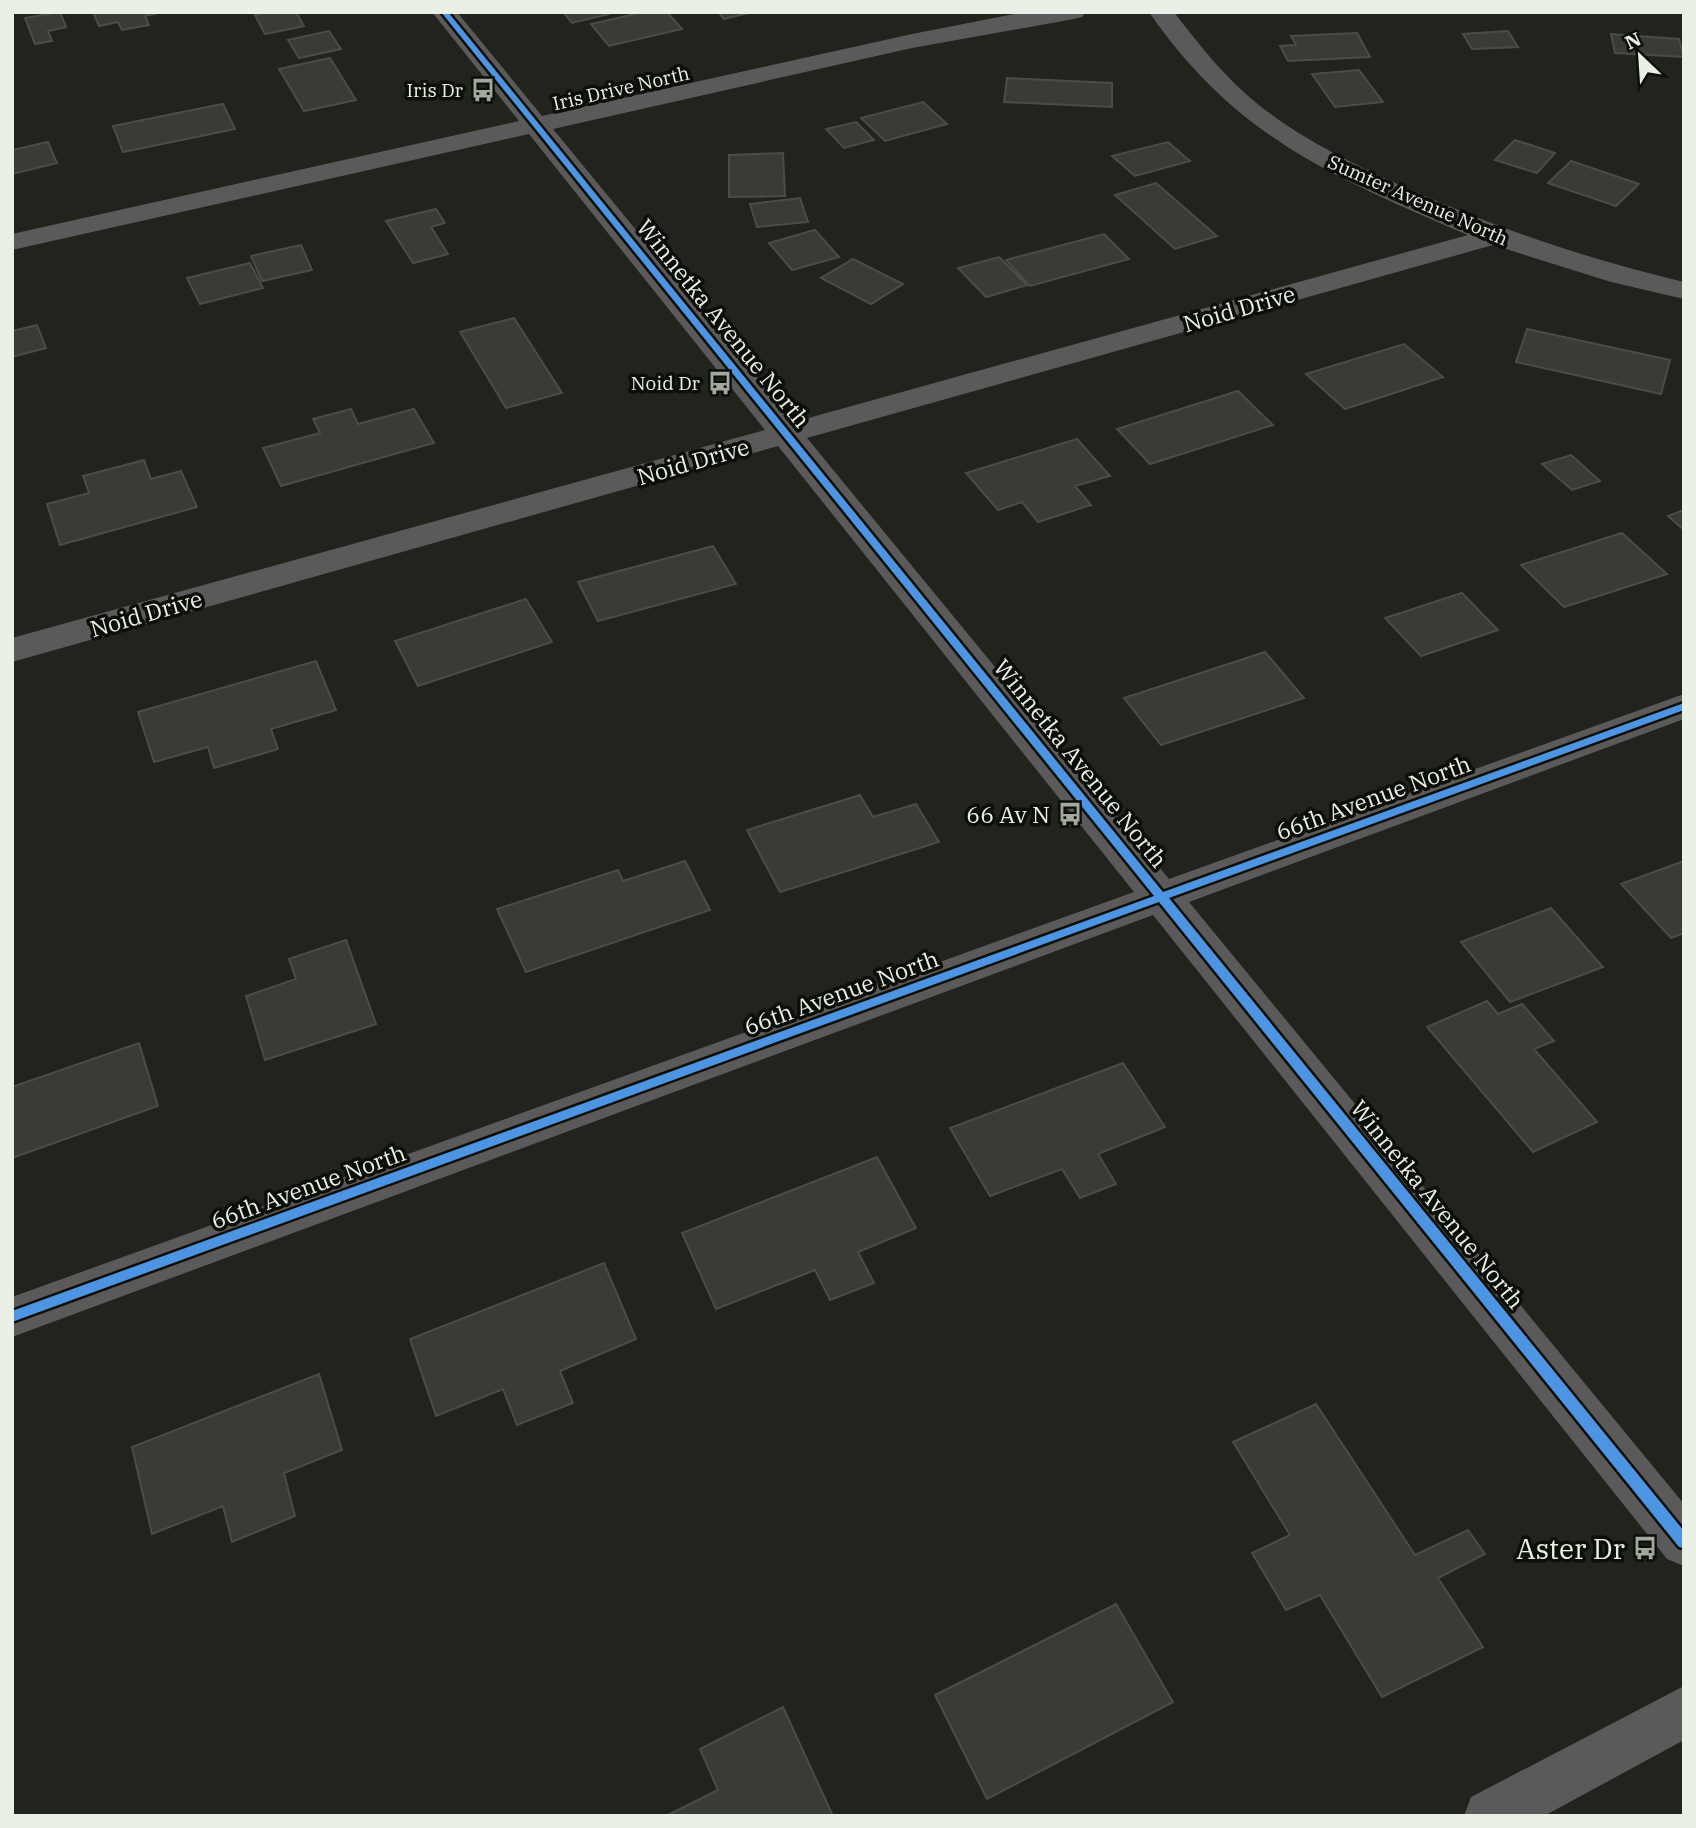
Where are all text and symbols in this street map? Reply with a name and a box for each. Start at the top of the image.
north arrow [1605,21,1675,91]
text: N [1621,27,1645,55]
street label: Iris Drive North [550,61,692,115]
bus stop icon: Iris Dr [469,76,497,104]
place label: Iris Dr [407,78,464,102]
street label: Sumter Avenue North [1324,149,1512,251]
street label: Winnetka Avenue North [630,212,818,434]
street label: Noid Drive [1179,278,1299,338]
bus stop icon: Noid Dr [706,369,734,397]
place label: Noid Dr [631,371,701,395]
street label: Noid Drive [633,431,753,491]
street label: Noid Drive [86,583,206,643]
street label: Winnetka Avenue North [987,652,1175,874]
street label: 66th Avenue North [1271,748,1475,846]
place label: 66 Av N [966,799,1050,829]
bus stop icon: 66 Av N [1056,800,1084,828]
street label: 66th Avenue North [739,943,943,1041]
street label: Winnetka Avenue North [1344,1093,1532,1315]
street label: 66th Avenue North [206,1137,410,1235]
place label: Aster Dr [1516,1530,1626,1567]
bus stop icon: Aster Dr [1631,1534,1659,1562]

